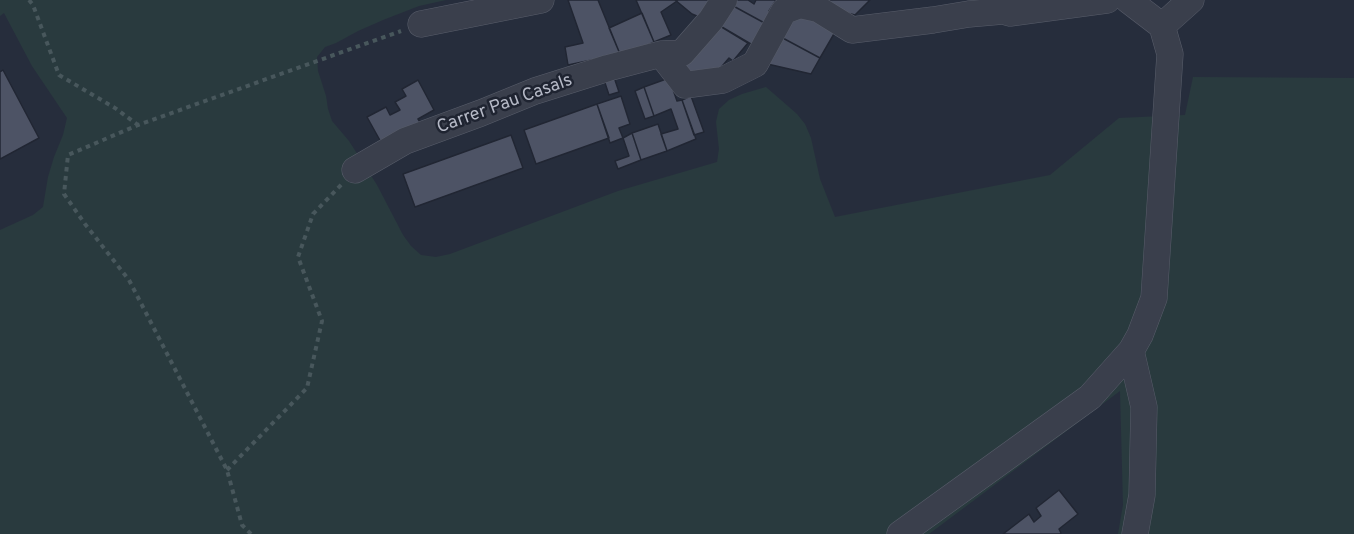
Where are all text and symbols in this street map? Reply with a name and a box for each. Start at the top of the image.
street label: Carrer Pau Casals [434,70,576,140]

